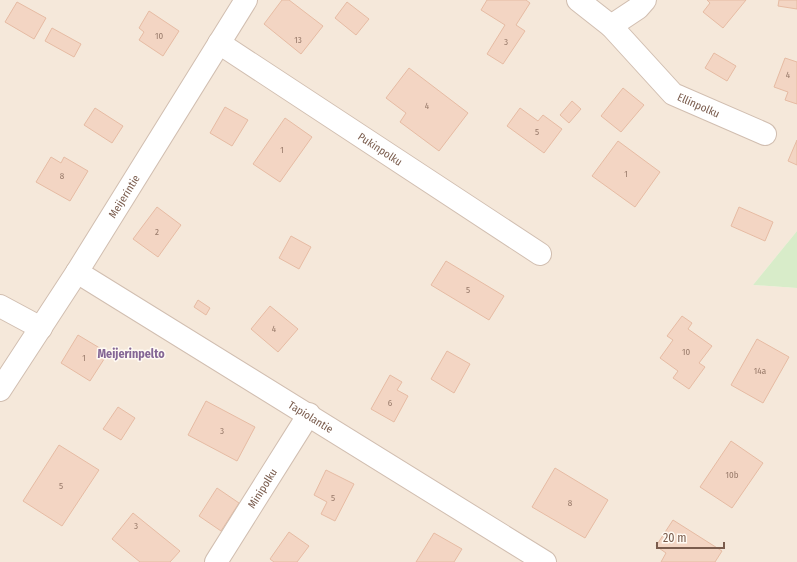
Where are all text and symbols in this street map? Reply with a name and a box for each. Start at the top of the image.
house number: 10 [155,31,163,41]
house number: 13 [294,35,302,45]
house number: 3 [504,37,508,47]
house number: 4 [786,70,791,80]
street label: Ellinpolku [675,91,722,121]
house number: 4 [425,101,430,111]
house number: 5 [535,127,539,137]
street label: Pukinpolku [355,130,405,169]
house number: 1 [280,145,284,155]
house number: 1 [624,169,628,179]
house number: 8 [60,171,65,181]
street label: Meijerintie [106,173,143,221]
house number: 2 [155,227,159,237]
house number: 5 [466,285,470,295]
house number: 4 [272,324,277,334]
district label: Meijerinpelto [97,347,165,361]
house number: 10 [682,347,690,357]
house number: 1 [82,353,86,363]
house number: 14a [754,366,767,376]
house number: 6 [388,398,393,408]
street label: Tapiolantie [286,399,335,436]
house number: 3 [220,426,224,436]
street label: Minipolku [245,466,280,511]
house number: 10b [726,470,739,480]
house number: 5 [59,481,63,491]
house number: 5 [331,493,335,503]
house number: 8 [568,498,573,508]
house number: 3 [134,521,138,531]
scale bar [657,524,724,550]
text: 20 m [663,531,687,545]

